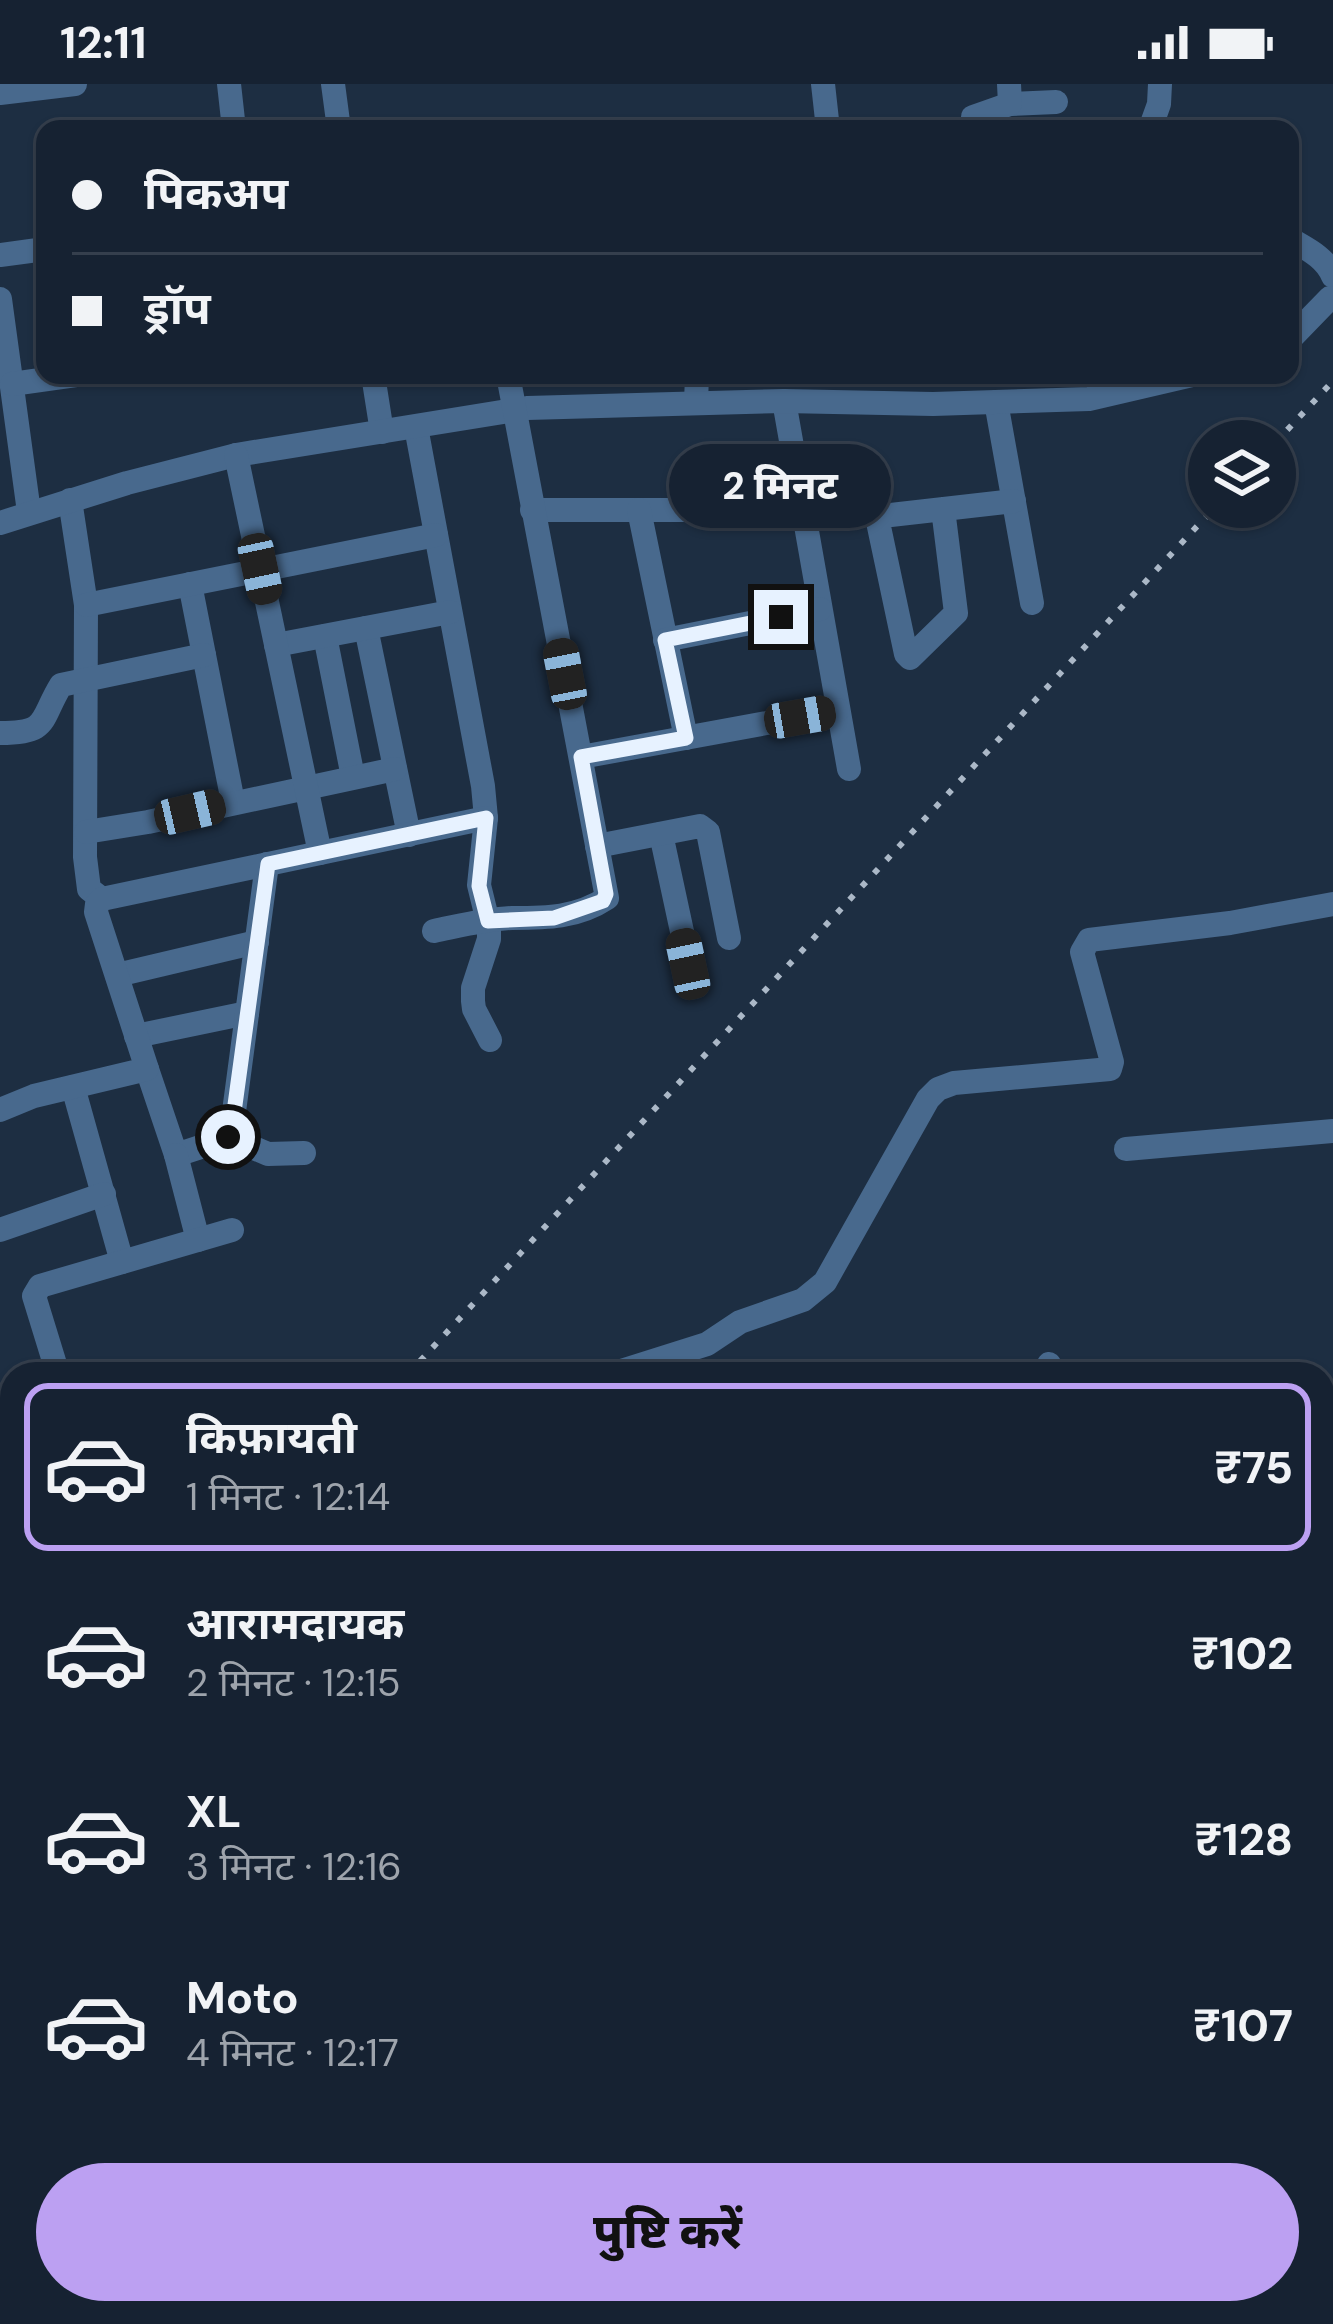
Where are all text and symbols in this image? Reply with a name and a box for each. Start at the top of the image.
text: 12:11 [60,13,147,72]
text: पिकअप [144,164,288,223]
text: ड्रॉप [144,279,211,338]
map controls [1188,420,1296,528]
button: layers [1188,420,1296,528]
callout: 2 मिनट [670,443,892,527]
text: 2 मिनट [722,460,838,511]
car [235,530,285,608]
route end [754,590,808,644]
car [540,635,590,713]
car [761,693,839,741]
car [151,786,229,838]
car [663,925,713,1003]
route start [201,1110,255,1164]
text: किफ़ायती [186,1408,357,1467]
icon: car [42,1413,150,1521]
text: ₹75 [1214,1438,1293,1497]
text: 1 मिनट · 12:14 [186,1471,390,1522]
text: आरामदायक [186,1594,404,1653]
icon: car [42,1599,150,1707]
text: ₹102 [1191,1624,1293,1683]
text: 2 मिनट · 12:15 [186,1657,401,1708]
text: XL [186,1782,241,1841]
icon: car [42,1785,150,1893]
text: ₹128 [1194,1810,1293,1869]
text: 3 मिनट · 12:16 [186,1841,402,1892]
text: Moto [186,1968,299,2027]
icon: car [42,1971,150,2079]
text: ₹107 [1193,1996,1293,2055]
text: 4 मिनट · 12:17 [186,2027,399,2078]
button: पुष्टि करें [36,2163,1299,2301]

